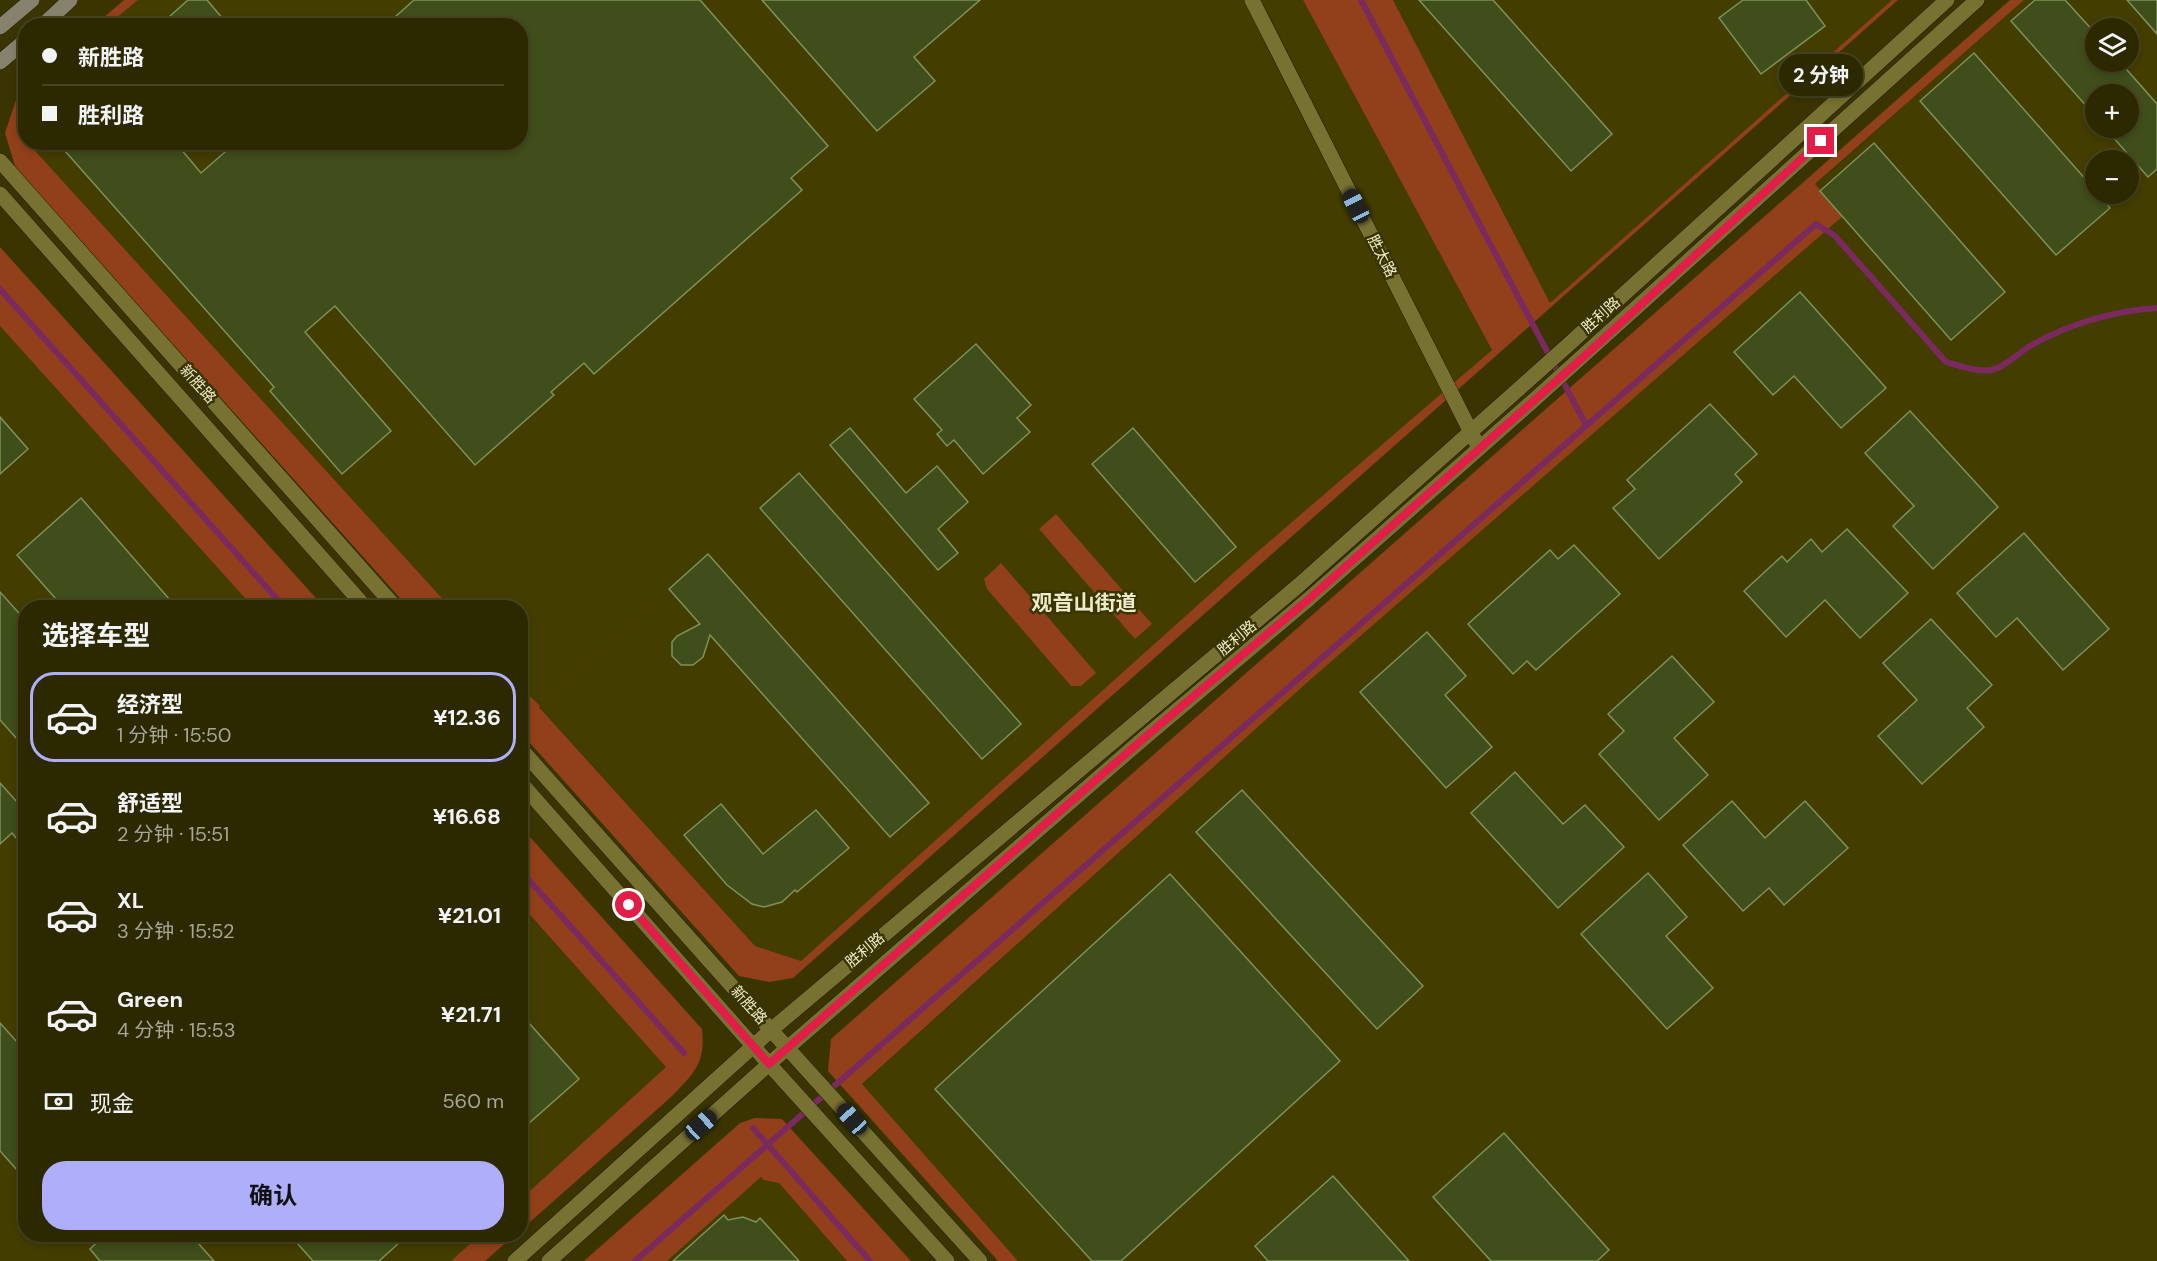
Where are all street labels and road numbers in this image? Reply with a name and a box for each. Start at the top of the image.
street label: 胜太路 [1363,231,1401,281]
street label: 胜利路 [1578,293,1624,337]
street label: 新胜路 [176,361,220,407]
street label: 胜利路 [1213,616,1261,660]
street label: 胜利路 [841,928,889,972]
street label: 新胜路 [727,982,771,1028]

